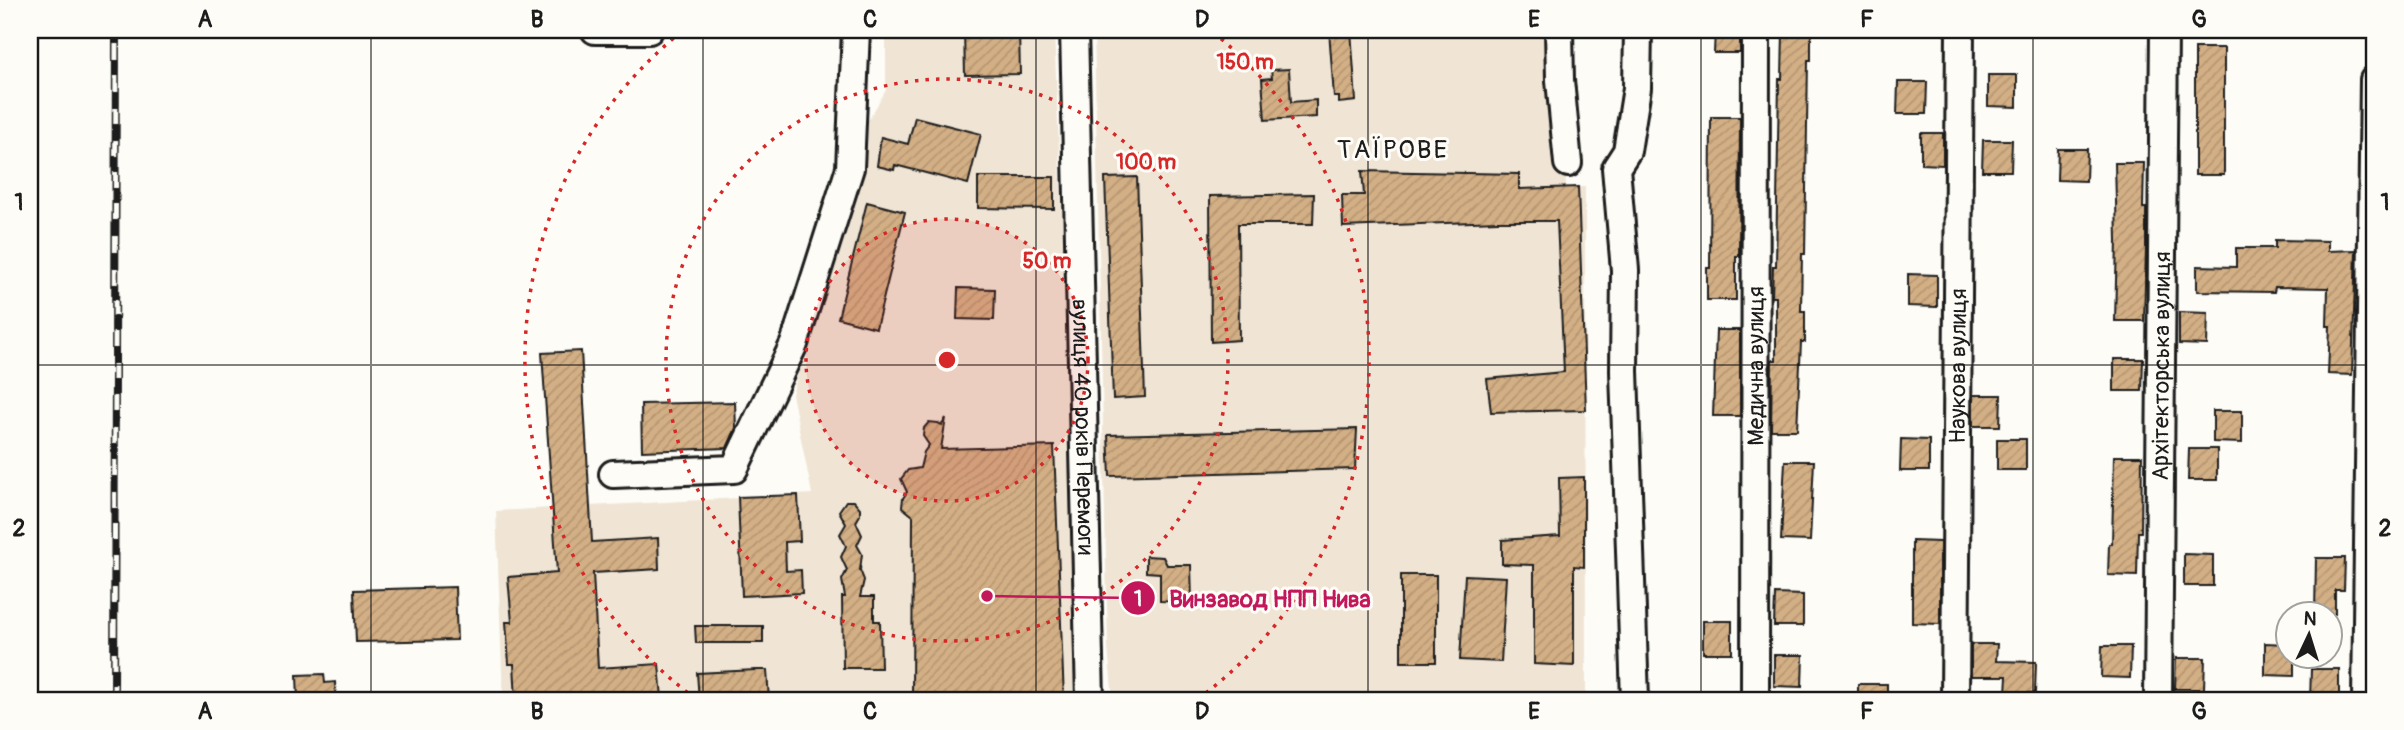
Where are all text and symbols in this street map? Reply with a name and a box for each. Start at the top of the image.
text: A [198,5,213,34]
text: B [530,5,544,34]
text: C [863,5,877,34]
text: D [1195,5,1209,34]
text: E [1528,5,1540,34]
text: F [1860,5,1874,34]
text: G [2191,5,2207,34]
text: 150 m [1216,49,1274,76]
district label: ТАЇРОВЕ [1337,134,1449,166]
text: 100 m [1116,149,1176,176]
text: 1 [15,188,24,217]
text: 1 [2381,188,2390,217]
text: 50 m [1023,248,1072,275]
street label: Архітекторська вулиця [2146,251,2177,481]
street label: Медична вулиця [1741,286,1771,446]
street label: Наукова вулиця [1943,288,1973,444]
street label: вулиця 40 років Перемоги [1065,298,1101,555]
centre of rings [935,348,959,372]
text: 2 [13,514,26,543]
text: 2 [2379,514,2392,543]
callout: Винзавод НПП Нива [1121,576,1385,621]
text: Винзавод НПП Нива [1169,585,1371,614]
text: 1 [1134,586,1142,613]
north arrow [2274,600,2344,670]
text: N [2303,607,2318,631]
text: A [198,697,213,726]
text: B [530,697,544,726]
text: C [863,697,877,726]
text: D [1195,697,1209,726]
text: E [1528,697,1540,726]
text: F [1860,697,1874,726]
text: G [2191,697,2207,726]

